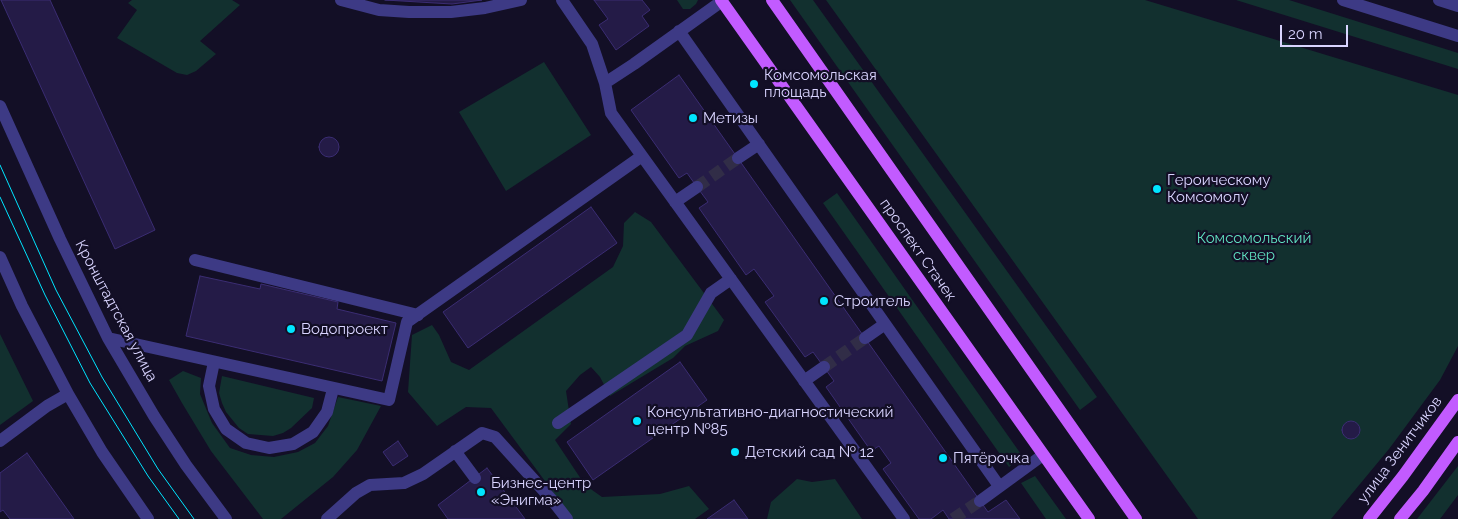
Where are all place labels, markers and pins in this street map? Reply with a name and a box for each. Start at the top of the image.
place label: Комсомольская площадь [764,66,877,101]
marker: Комсомольская площадь [748,78,760,90]
place label: Метизы [703,109,758,127]
marker: Метизы [687,112,699,124]
place label: Героическому Комсомолу [1167,171,1270,206]
marker: Героическому Комсомолу [1151,183,1163,195]
place label: Строитель [834,292,910,310]
marker: Строитель [818,295,830,307]
place label: Водопроект [301,320,388,338]
marker: Водопроект [285,323,297,335]
place label: Консультативно-диагностический центр №85 [647,403,893,438]
marker: Консультативно-диагностический центр №85 [631,415,643,427]
place label: Детский сад № 12 [745,443,874,461]
marker: Детский сад № 12 [729,446,741,458]
place label: Пятёрочка [953,449,1029,467]
marker: Пятёрочка [937,452,949,464]
place label: Бизнес-центр «Энигма» [491,474,591,509]
marker: Бизнес-центр «Энигма» [475,486,487,498]

